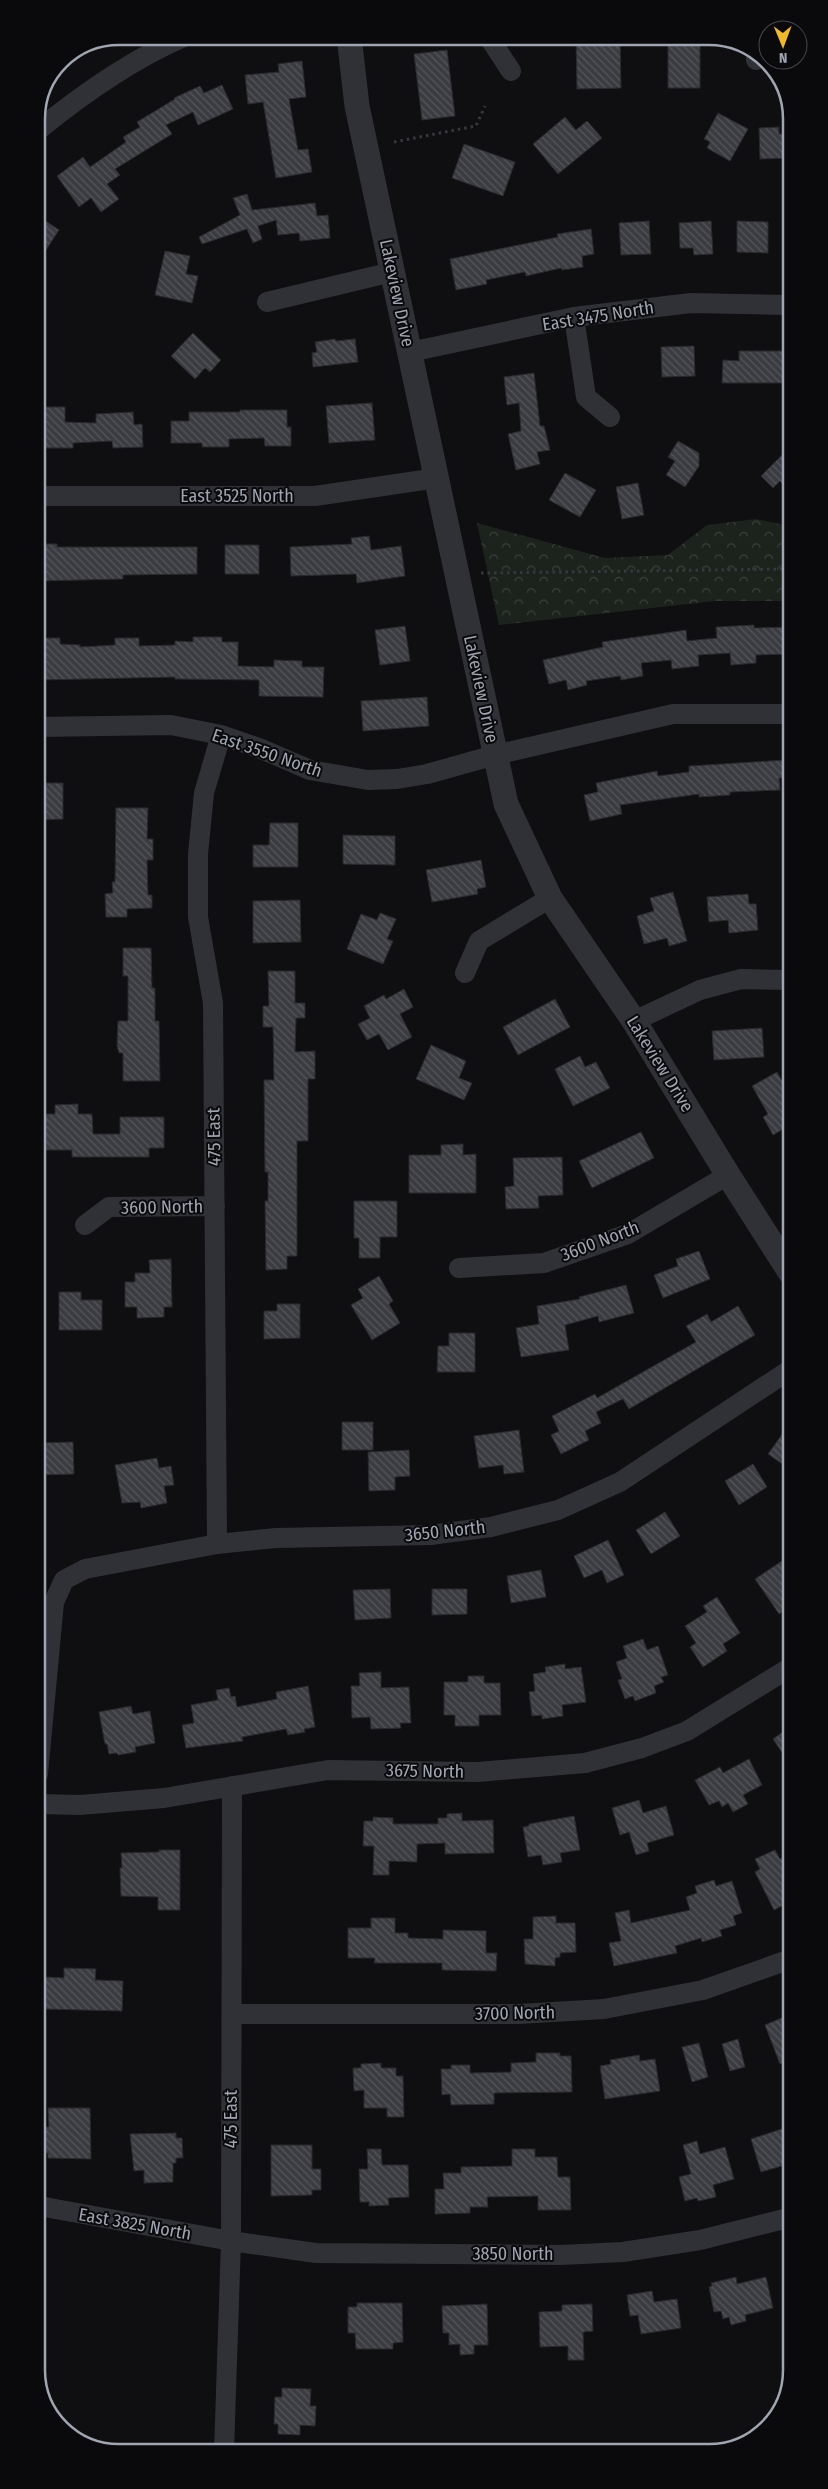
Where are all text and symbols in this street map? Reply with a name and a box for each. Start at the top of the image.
north arrow [758,20,808,70]
text: N [779,49,788,66]
street label: Lakeview Drive [375,237,419,349]
street label: East 3475 North [541,296,655,336]
street label: East 3525 North [180,485,294,507]
street label: Lakeview Drive [459,633,503,745]
street label: East 3550 North [209,724,325,782]
street label: Lakeview Drive [622,1012,698,1116]
street label: 475 East [202,1108,226,1166]
street label: 3600 North [121,1195,203,1219]
street label: 3600 North [558,1216,642,1266]
street label: 3650 North [404,1516,486,1546]
street label: 3675 North [386,1759,464,1783]
street label: 3700 North [475,2001,555,2025]
street label: 475 East [220,2090,242,2148]
street label: East 3825 North [77,2203,193,2245]
street label: 3850 North [472,2243,554,2265]

